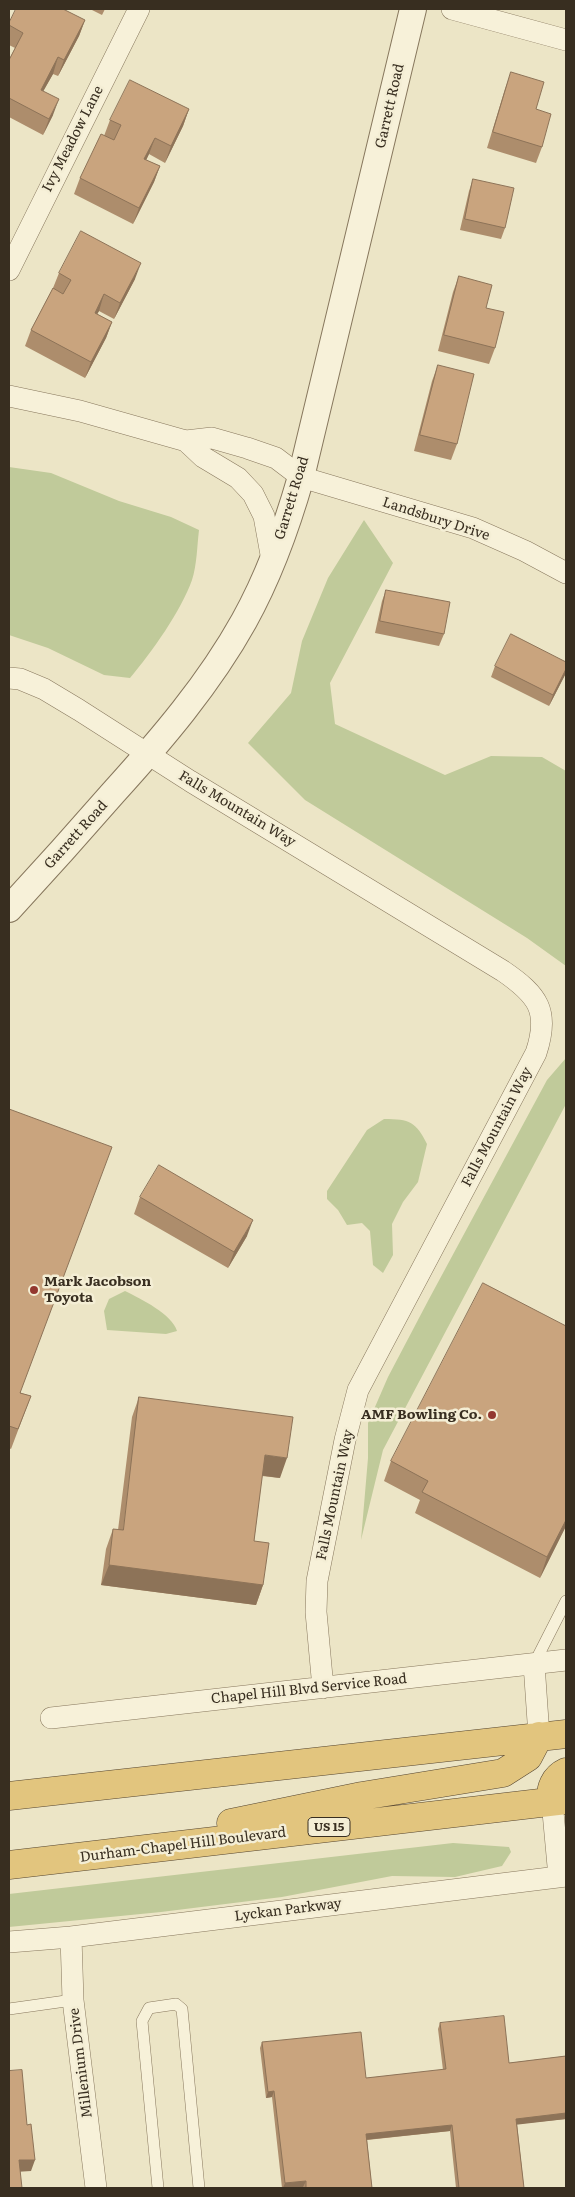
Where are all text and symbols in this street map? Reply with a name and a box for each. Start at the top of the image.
street label: Garrett Road [372,62,408,150]
street label: Ivy Meadow Lane [39,83,107,195]
street label: Garrett Road [271,454,313,542]
street label: Landsbury Drive [380,494,492,544]
street label: Falls Mountain Way [175,767,299,851]
street label: Garrett Road [41,797,111,873]
street label: Falls Mountain Way [458,1064,536,1190]
place label: Mark Jacobson Toyota [44,1274,151,1306]
marker: Mark Jacobson Toyota [28,1284,40,1296]
place label: AMF Bowling Co. [361,1407,482,1423]
marker: AMF Bowling Co. [486,1409,498,1421]
street label: Falls Mountain Way [313,1428,357,1562]
street label: Chapel Hill Blvd Service Road [210,1670,408,1708]
road number: US 15 [308,1818,350,1836]
street label: Durham-Chapel Hill Boulevard [79,1824,287,1866]
street label: Lyckan Parkway [233,1895,343,1925]
street label: Millenium Drive [66,2007,96,2119]

